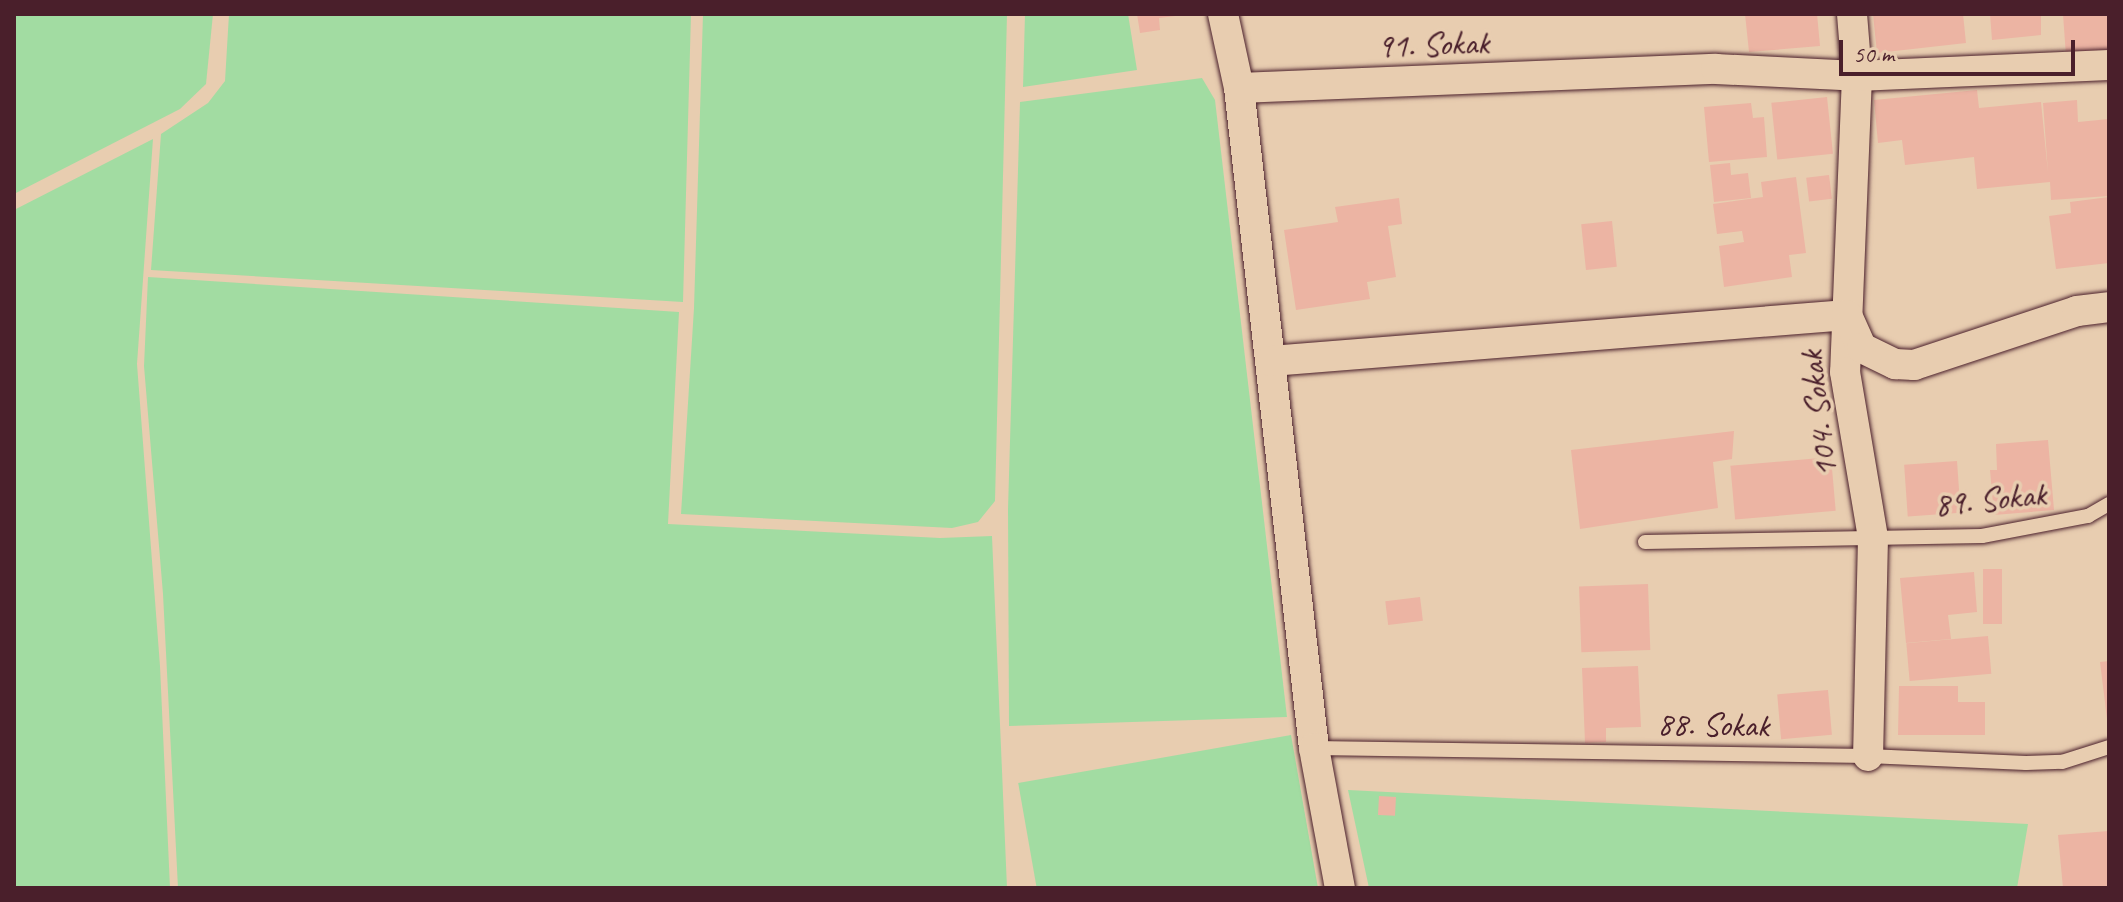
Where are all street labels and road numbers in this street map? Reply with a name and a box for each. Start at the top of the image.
street label: 91. Sokak [1376,22,1490,66]
street label: 104. Sokak [1790,348,1846,480]
street label: 89. Sokak [1932,473,2048,525]
street label: 88. Sokak [1657,703,1769,745]

